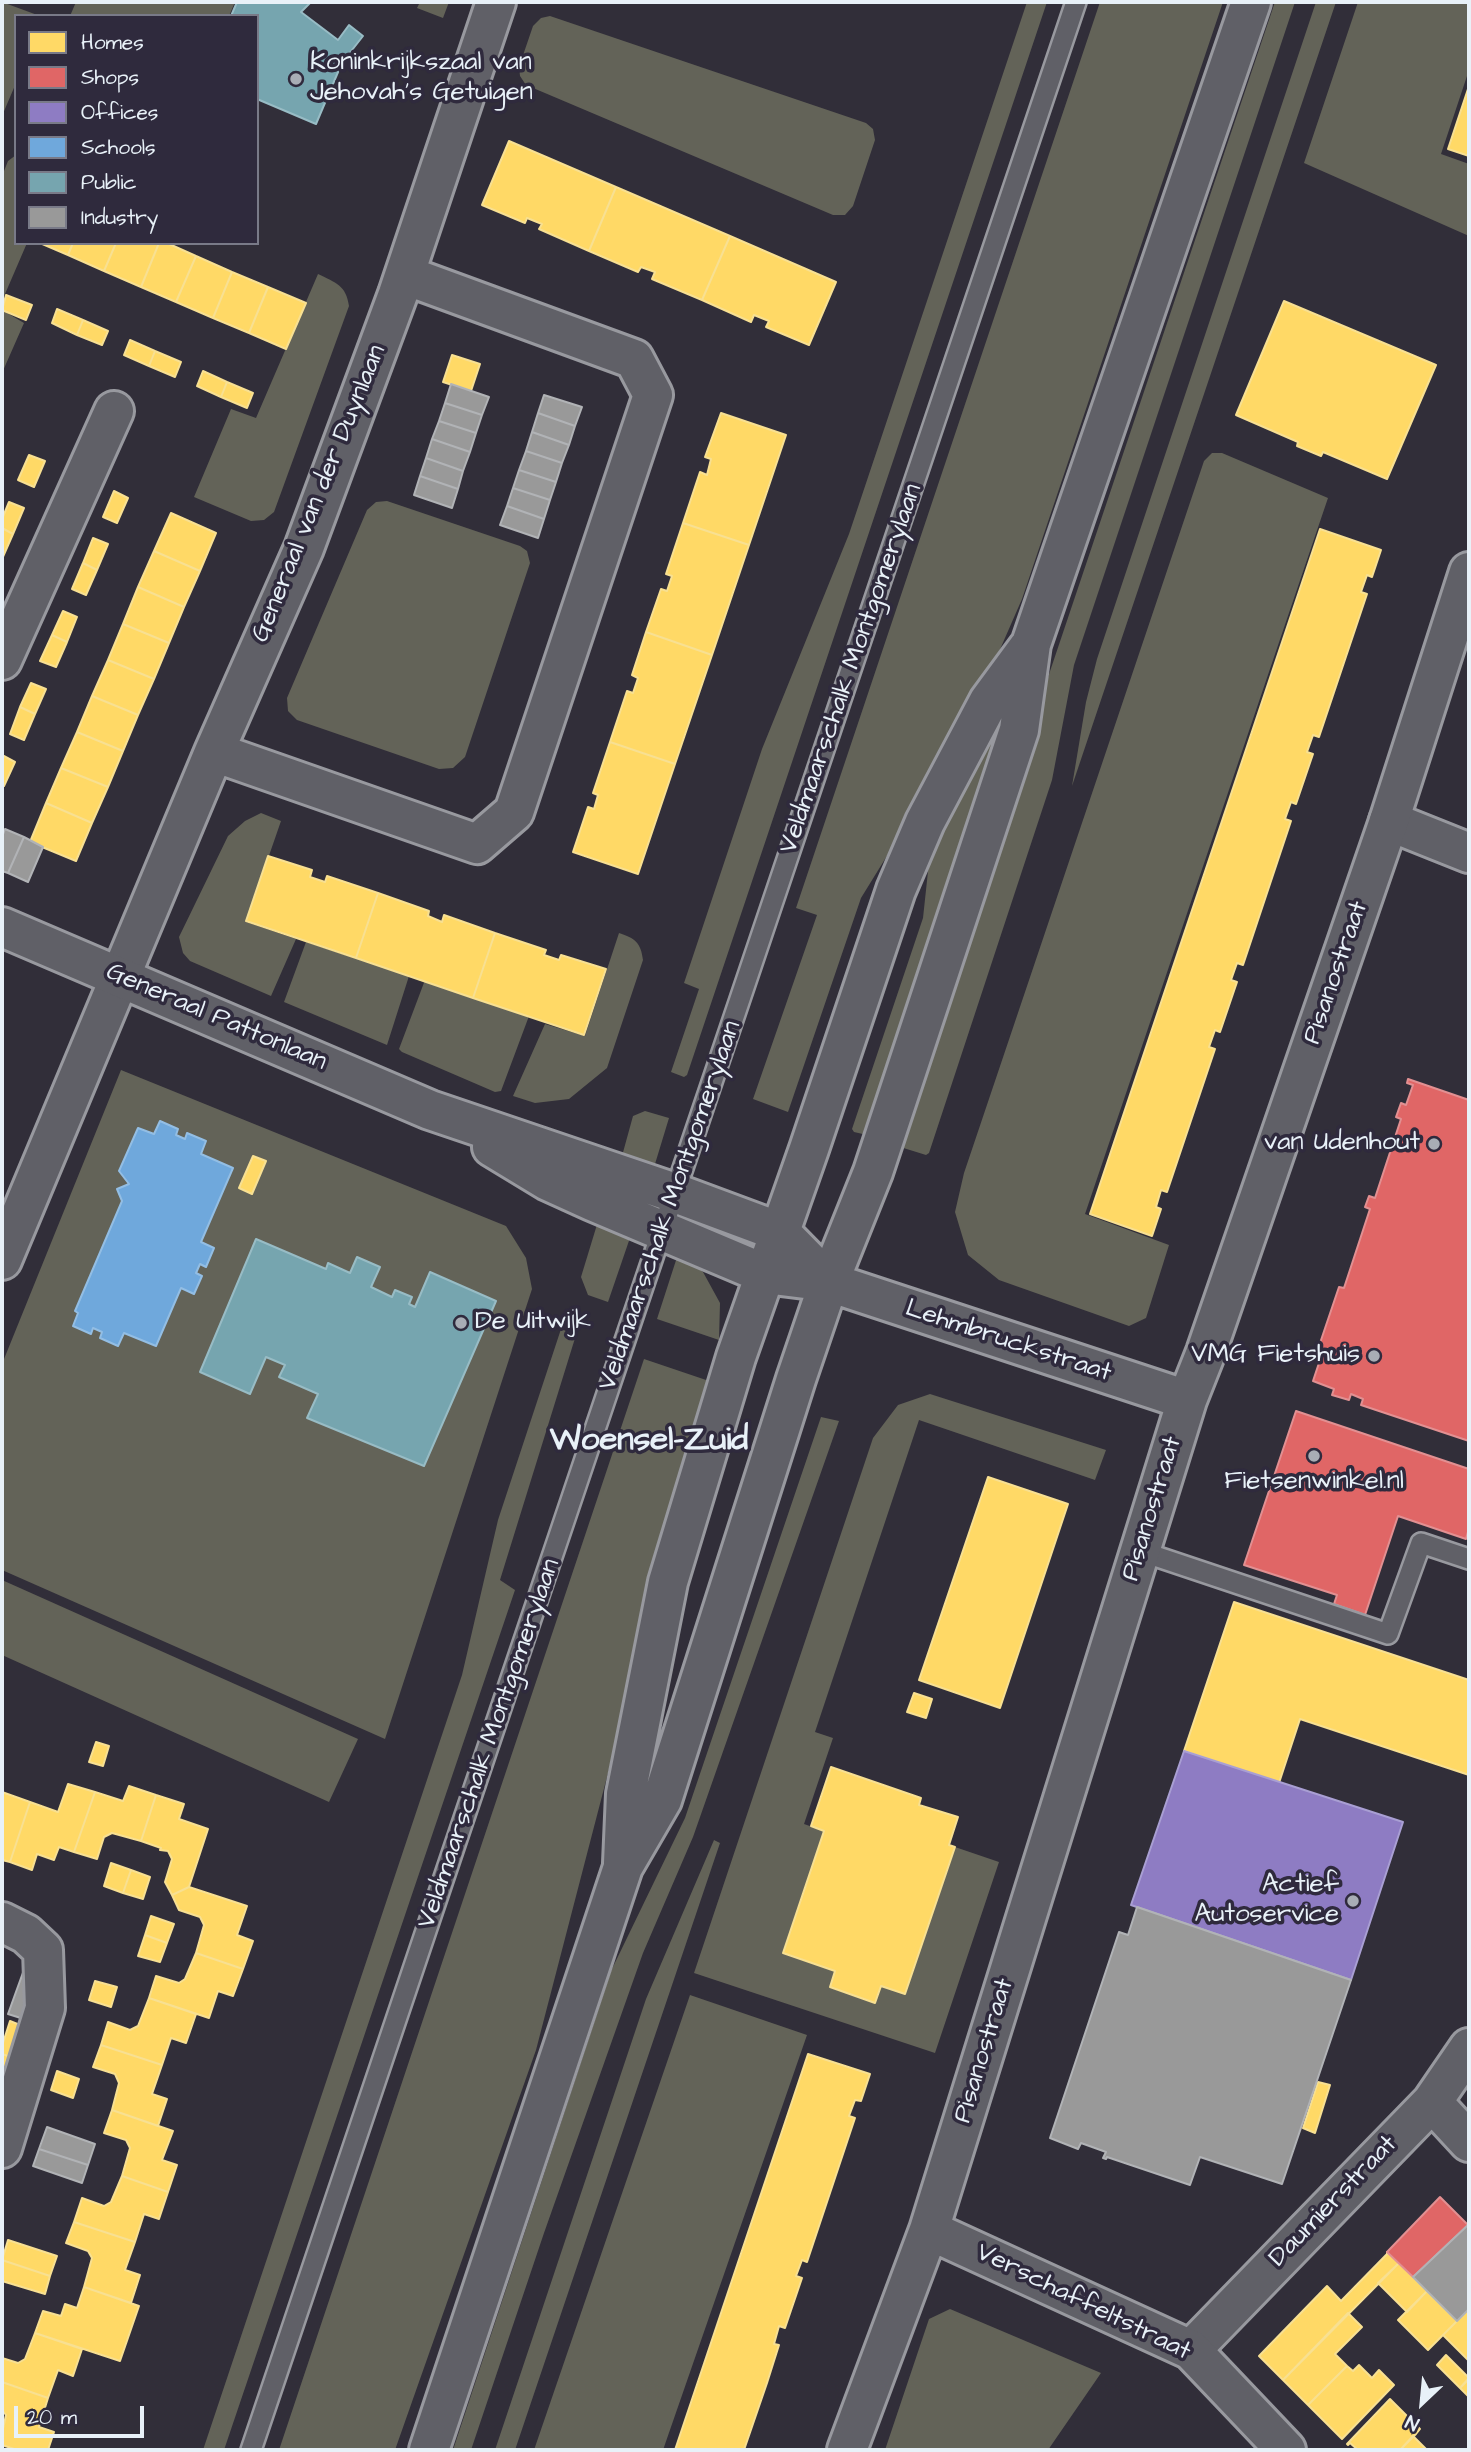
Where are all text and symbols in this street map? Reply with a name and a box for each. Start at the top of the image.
legend [14,14,259,245]
text: Homes [81,28,144,57]
place label: Koninkrijkszaal van Jehovah's Getuigen [310,48,533,110]
text: Shops [81,63,139,92]
marker: Koninkrijkszaal van Jehovah's Getuigen [288,71,304,87]
text: Offices [81,98,158,127]
text: Schools [81,133,156,162]
text: Public [81,168,137,197]
text: Industry [81,203,158,232]
street label: Generaal van der Duynlaan [246,341,394,647]
street label: Veldmaarschalk Montgomerylaan [774,480,930,858]
street label: Pisanostraat [1298,897,1376,1049]
street label: Generaal Pattonlaan [101,957,331,1079]
street label: Veldmaarschalk Montgomerylaan [593,1017,749,1395]
place label: van Udenhout [1264,1128,1420,1160]
marker: van Udenhout [1426,1136,1442,1152]
street label: Lehmbruckstraat [901,1294,1115,1390]
place label: De Uitwijk [475,1307,591,1339]
marker: De Uitwijk [453,1315,469,1331]
place label: VMG Fietshuis [1191,1340,1360,1372]
marker: VMG Fietshuis [1366,1348,1382,1364]
district label: Woensel-Zuid [550,1422,748,1462]
street label: Pisanostraat [1116,1433,1190,1585]
marker: Fietsenwinkel.nl [1306,1448,1322,1464]
place label: Fietsenwinkel.nl [1224,1467,1404,1499]
street label: Veldmaarschalk Montgomerylaan [412,1555,568,1933]
place label: Actief Autoservice [1195,1870,1339,1932]
marker: Actief Autoservice [1345,1893,1361,1909]
street label: Pisanostraat [948,1975,1022,2127]
street label: Daumierstraat [1263,2130,1405,2274]
street label: Verschaffeltstraat [971,2238,1195,2368]
north arrow [1387,2368,1457,2438]
scale bar [18,2392,147,2436]
text: 20 m [27,2403,77,2432]
text: N [1401,2408,1424,2437]

